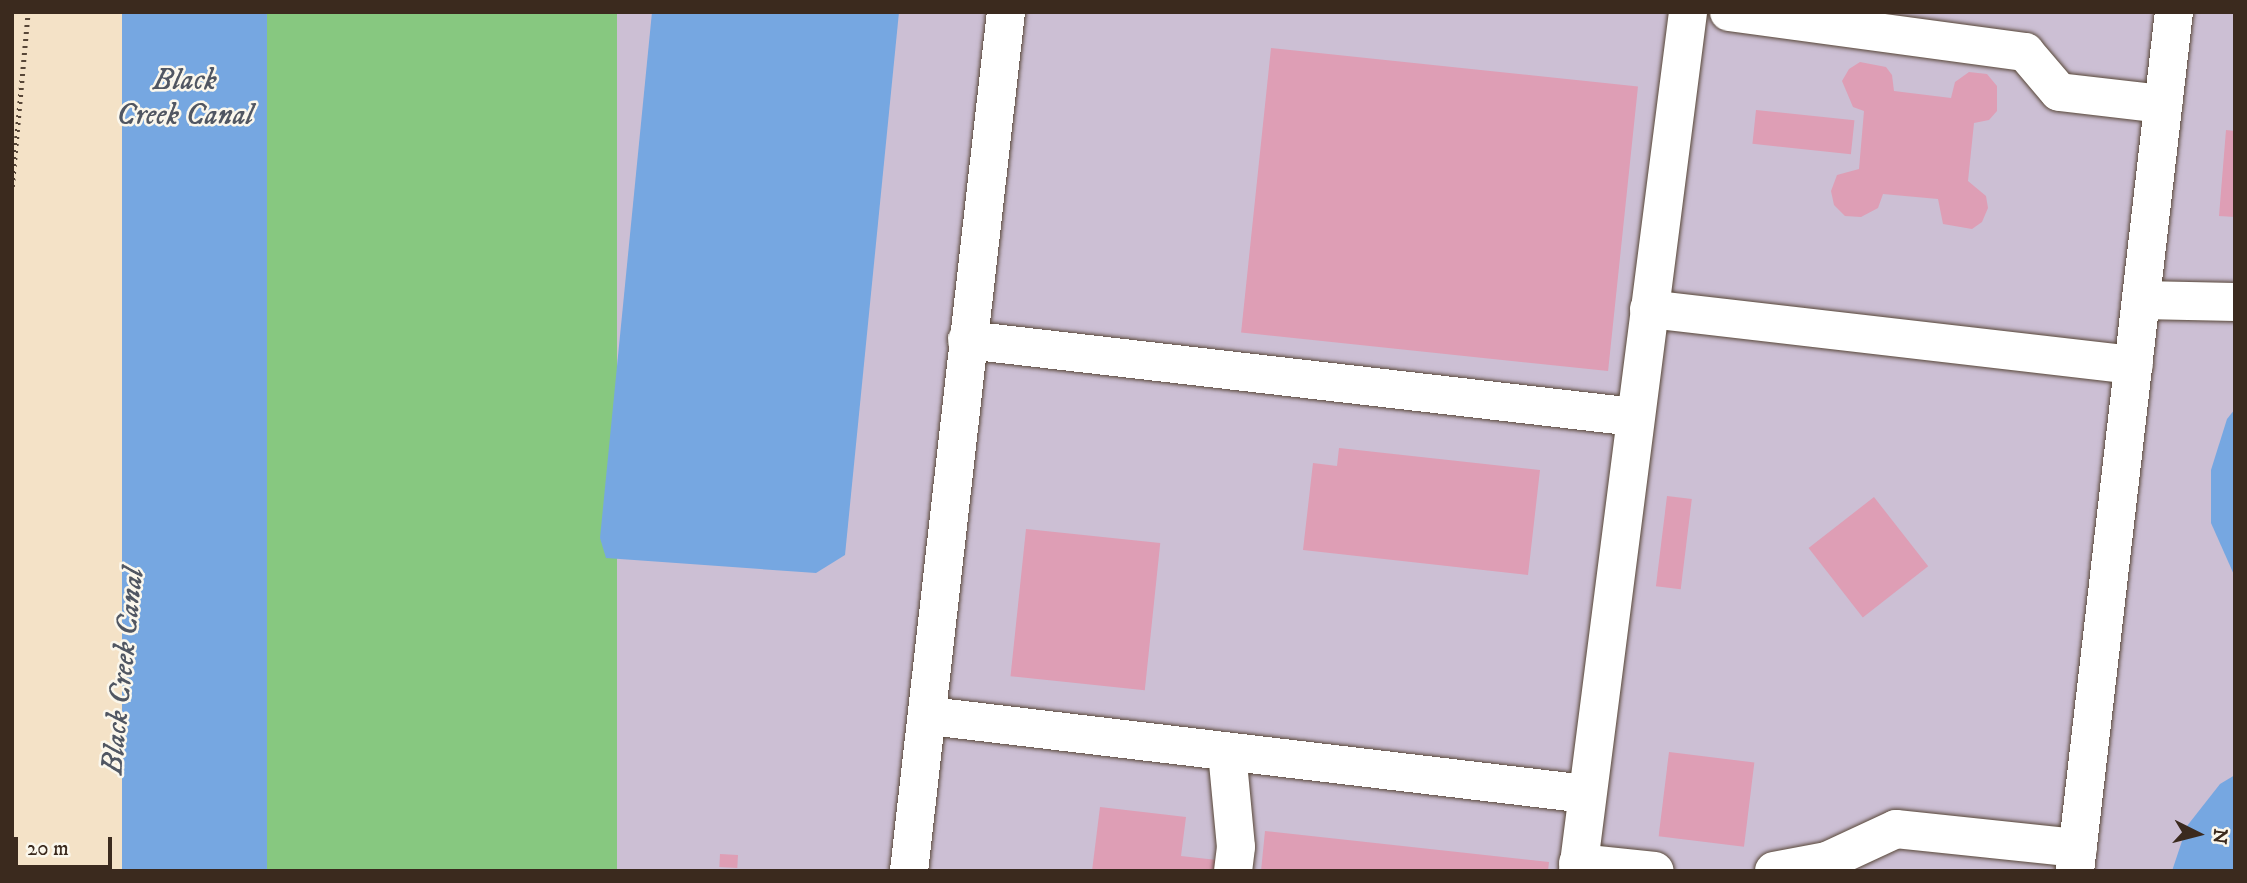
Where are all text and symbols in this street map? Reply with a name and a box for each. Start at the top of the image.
water label: Black Creek Canal [116,63,254,134]
water label: Black Creek Canal [95,566,153,776]
north arrow [2163,799,2233,869]
scale bar [18,824,116,868]
text: N [2207,827,2232,845]
text: 20 m [27,836,69,862]

